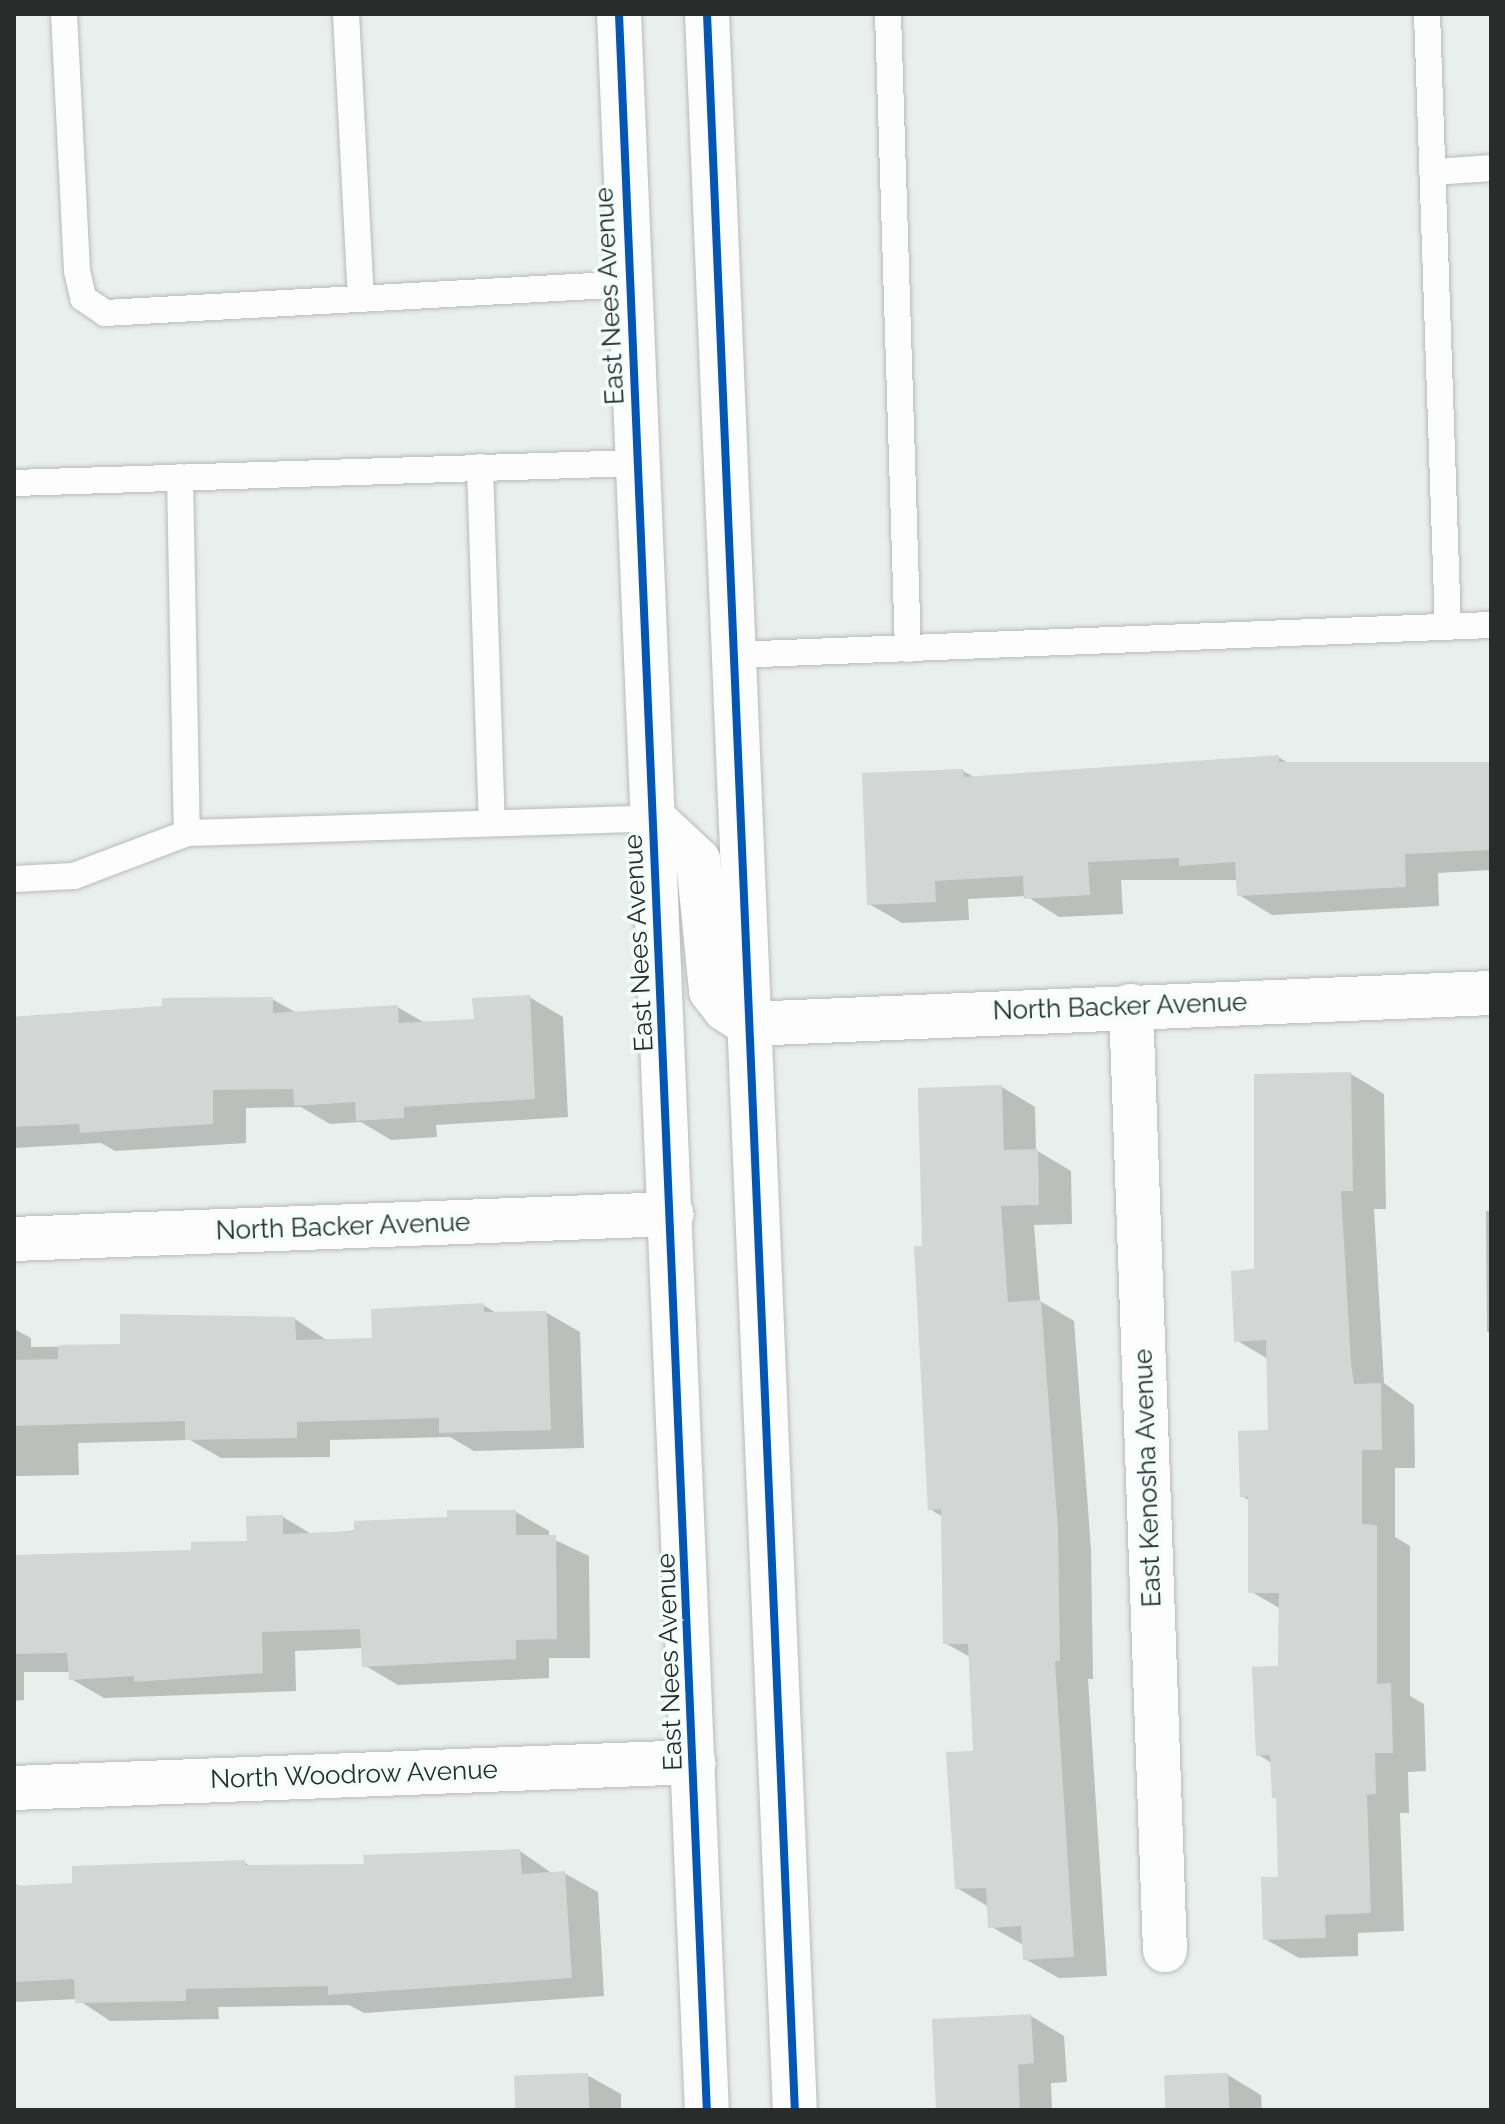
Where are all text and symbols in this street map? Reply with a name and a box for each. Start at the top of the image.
street label: East Nees Avenue [589,186,631,406]
street label: East Nees Avenue [618,833,660,1053]
street label: North Backer Avenue [992,987,1248,1027]
street label: North Backer Avenue [215,1207,471,1247]
street label: East Kenosha Avenue [1128,1348,1168,1608]
street label: East Nees Avenue [651,1552,689,1772]
street label: North Woodrow Avenue [208,1754,500,1796]

